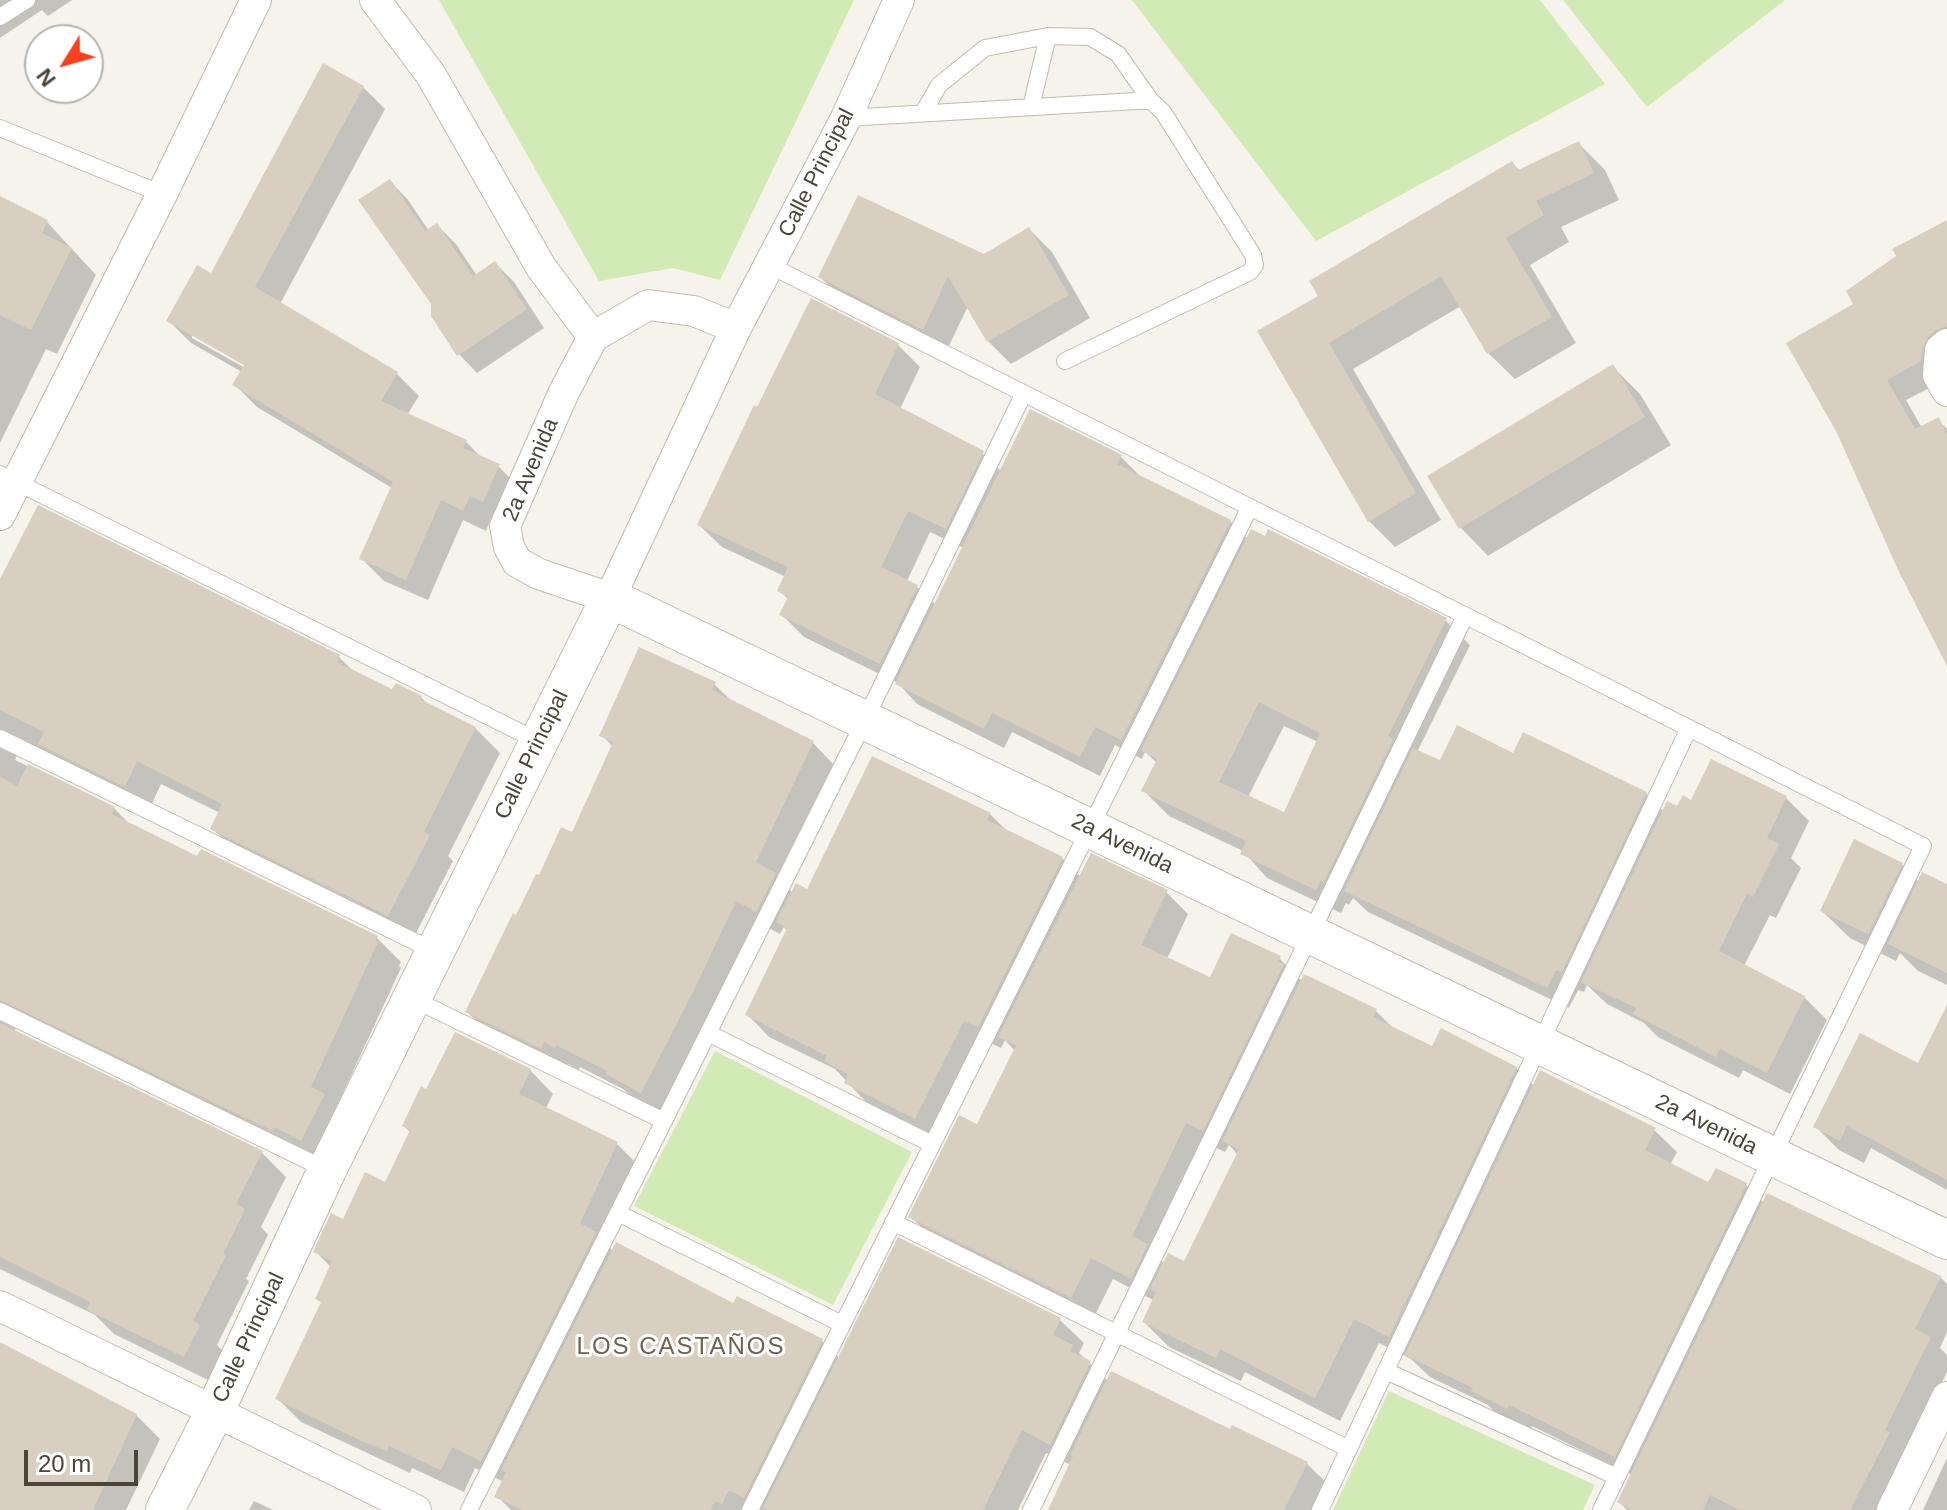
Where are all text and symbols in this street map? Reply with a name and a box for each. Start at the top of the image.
north arrow [24,24,104,104]
text: N [31,64,61,91]
street label: Calle Principal [773,104,861,242]
street label: 2a Avenida [497,414,565,526]
street label: Calle Principal [489,686,575,824]
street label: 2a Avenida [1067,808,1177,880]
street label: 2a Avenida [1651,1089,1761,1161]
street label: Calle Principal [207,1269,291,1407]
district label: LOS CASTAÑOS [577,1333,785,1361]
scale bar [28,1434,142,1484]
text: 20 m [38,1450,91,1477]

